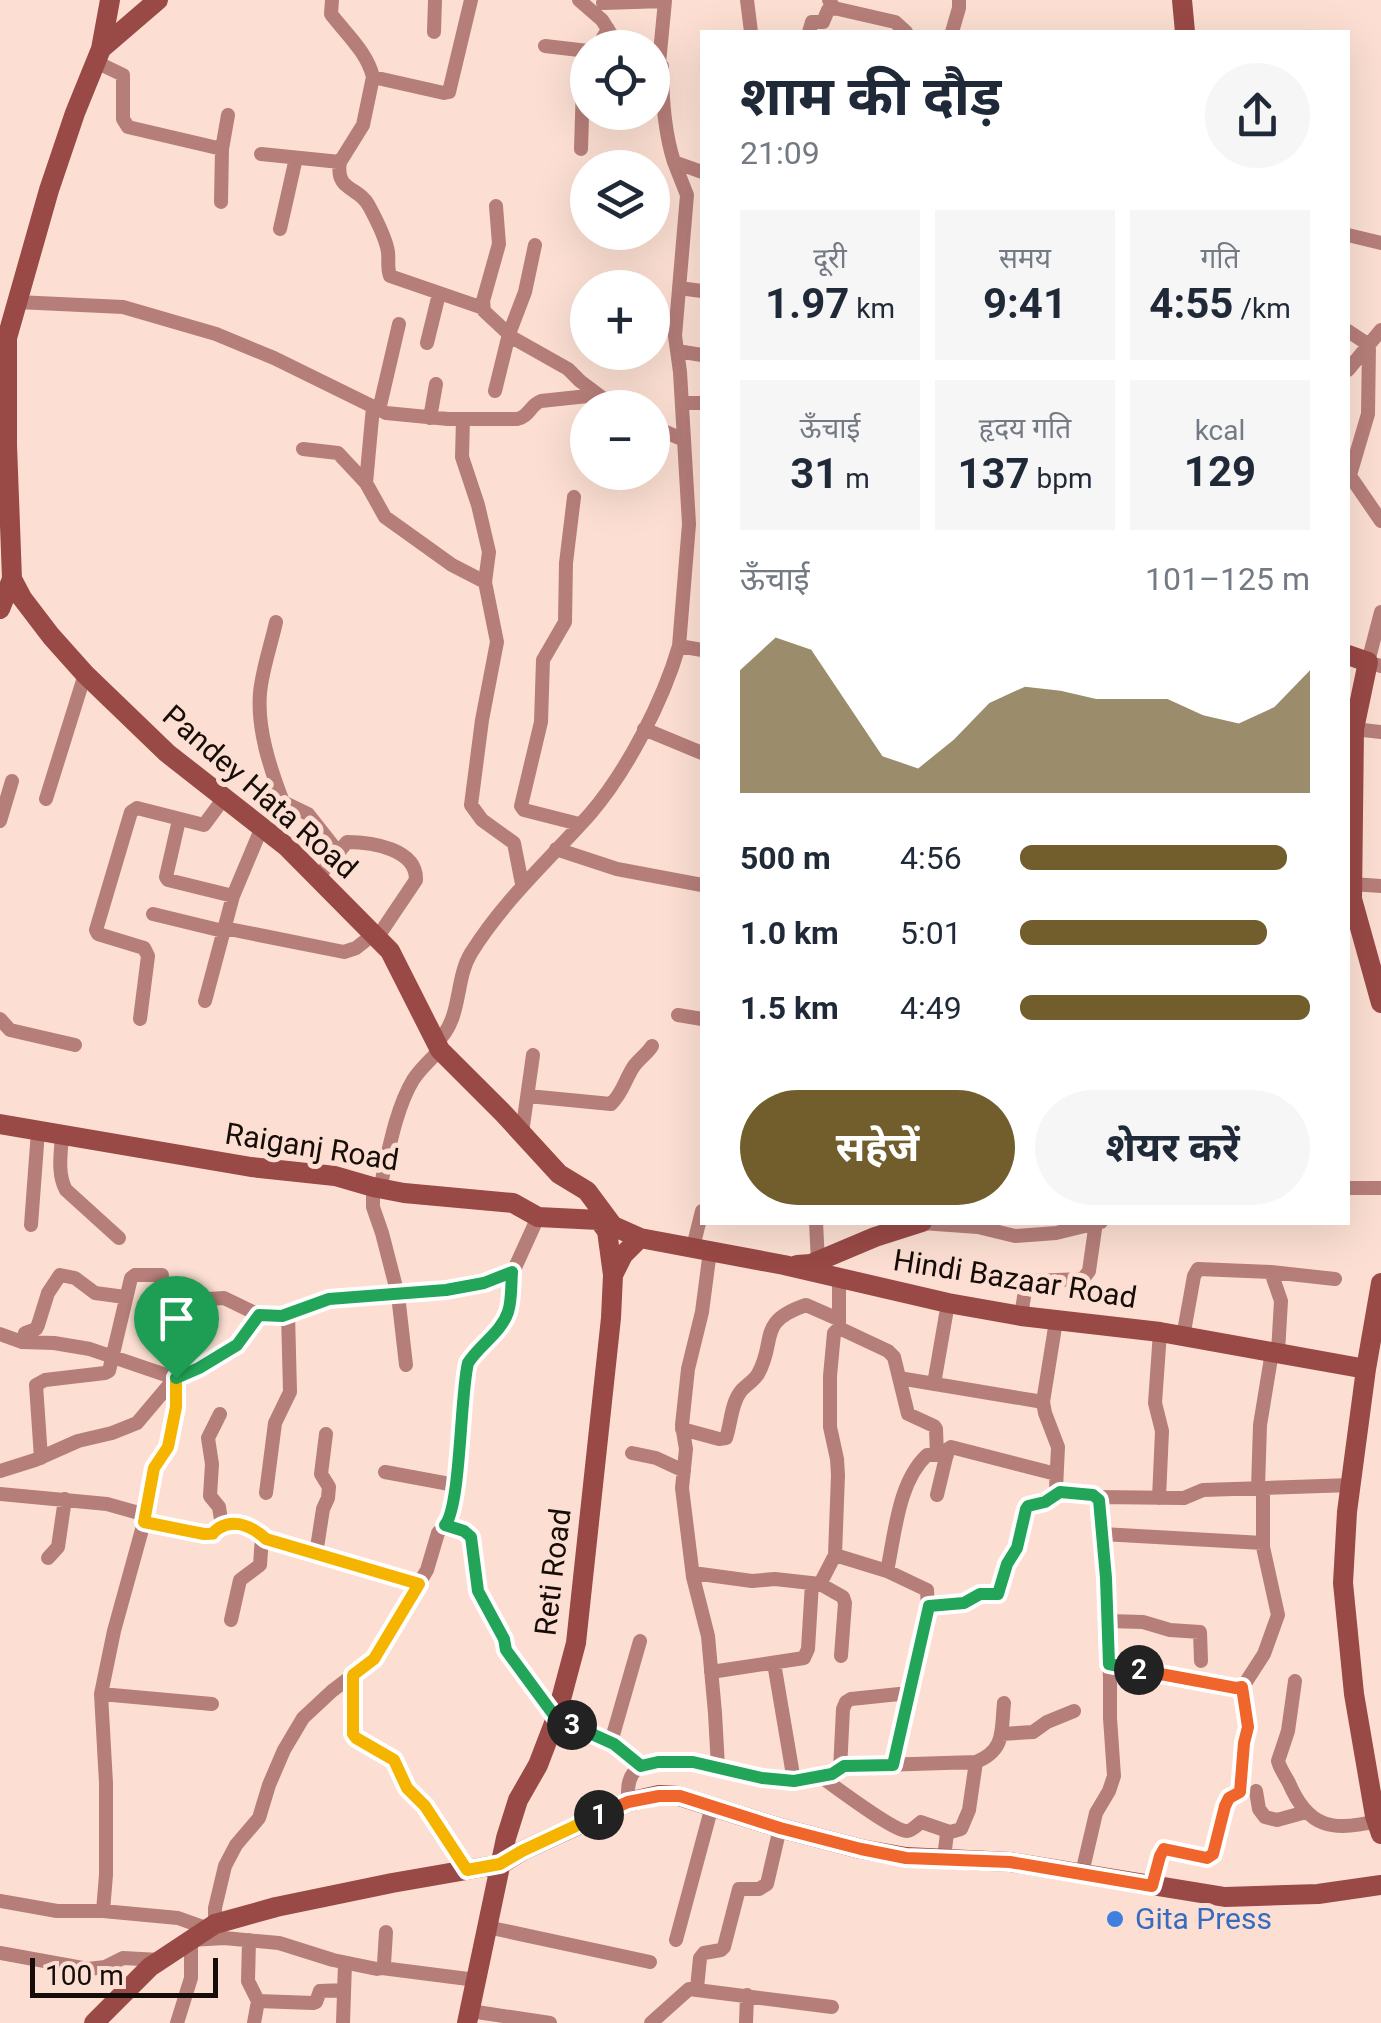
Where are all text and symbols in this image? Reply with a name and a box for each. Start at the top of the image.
map controls [570,30,670,490]
button: locate [570,30,670,130]
button: share [1205,63,1310,168]
text: शाम की दौड़ [740,64,1001,128]
text: 21:09 [740,134,820,172]
button: layers [570,150,670,250]
text: दूरी [813,242,847,275]
text: समय [999,242,1051,275]
text: गति [1201,242,1239,275]
button: + [570,270,670,370]
text: 1.97 [765,279,849,328]
text: 9:41 [983,279,1067,328]
text: 4:55 [1149,279,1233,328]
text: km [849,292,895,325]
text: /km [1233,292,1291,325]
button: − [570,390,670,490]
text: ऊँचाई [800,412,860,445]
text: हृदय गति [979,412,1071,445]
text: kcal [1195,414,1245,447]
text: 129 [1184,447,1256,496]
text: 31 [790,449,838,498]
text: 137 [957,449,1030,498]
text: m [838,462,870,495]
text: bpm [1030,462,1093,495]
text: ऊँचाई [740,560,809,598]
text: 101–125 m [1145,560,1310,598]
street label: Pandey Hata Road [156,698,365,886]
text: 500 m [740,839,831,877]
text: 4:56 [900,839,962,877]
text: 1.0 km [740,914,839,952]
text: 5:01 [900,914,962,952]
text: 1.5 km [740,989,839,1027]
text: 4:49 [900,989,962,1027]
button: सहेजें [740,1090,1015,1205]
button: शेयर करें [1035,1090,1310,1205]
street label: Raiganj Road [223,1116,401,1178]
street label: Hindi Bazaar Road [891,1242,1139,1315]
pin [134,1276,219,1379]
icon: arrive [149,1291,204,1346]
street label: Reti Road [527,1506,578,1637]
pin: 2 [1114,1645,1164,1695]
text: 2 [1131,1653,1147,1686]
pin: 3 [547,1700,597,1750]
text: 3 [564,1708,580,1741]
pin: 1 [574,1790,624,1840]
text: 1 [591,1798,607,1831]
place label: Gita Press [1135,1901,1272,1936]
marker: Gita Press [1104,1908,1126,1930]
scale bar [30,1953,218,1998]
text: 100 m [45,1959,124,1992]

